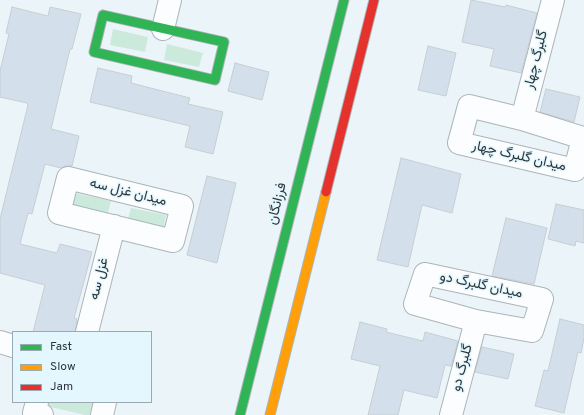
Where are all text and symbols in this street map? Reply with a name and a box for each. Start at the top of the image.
street label: گلبرگ چهار [522,29,552,91]
street label: میدان گلبرگ چهار [470,138,568,176]
street label: میدان غزل سه [88,175,168,211]
street label: فرزانگان [265,181,291,227]
street label: غزل سه [87,256,113,302]
street label: میدان گلبرگ دو [438,269,524,303]
legend [12,331,152,403]
text: Fast [50,339,72,355]
street label: گلبرگ دو [449,343,477,393]
text: Slow [50,359,76,375]
text: Jam [50,379,73,395]

